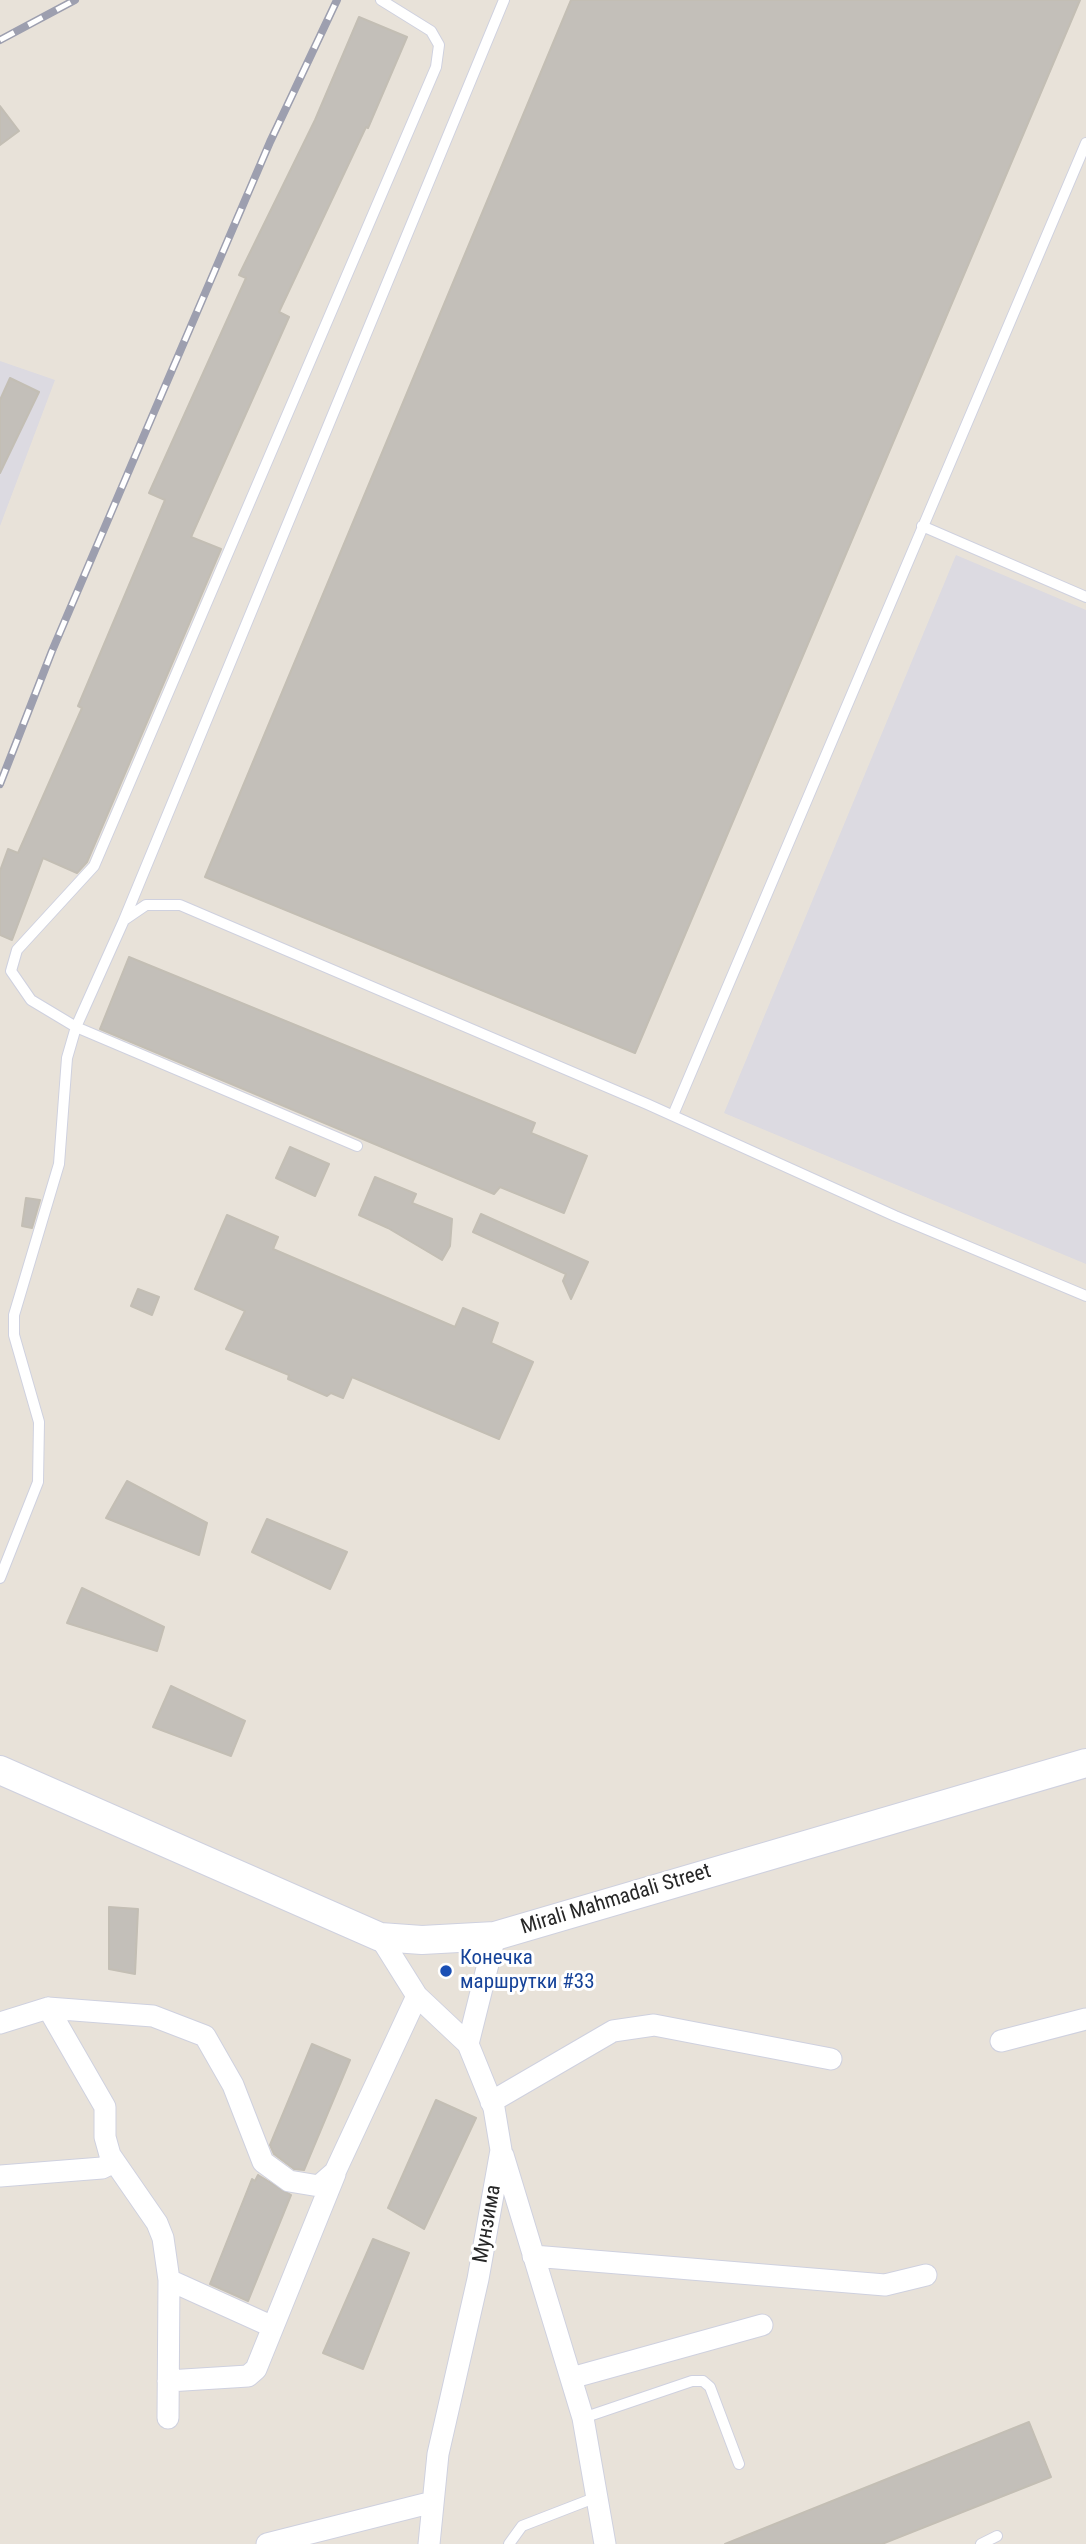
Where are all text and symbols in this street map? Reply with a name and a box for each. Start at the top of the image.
street label: Mirali Mahmadali Street [518,1859,714,1941]
place label: Конечка маршрутки #33 [460,1946,595,1996]
marker: Конечка маршрутки #33 [438,1963,454,1979]
street label: Мунзима [469,2183,507,2265]

